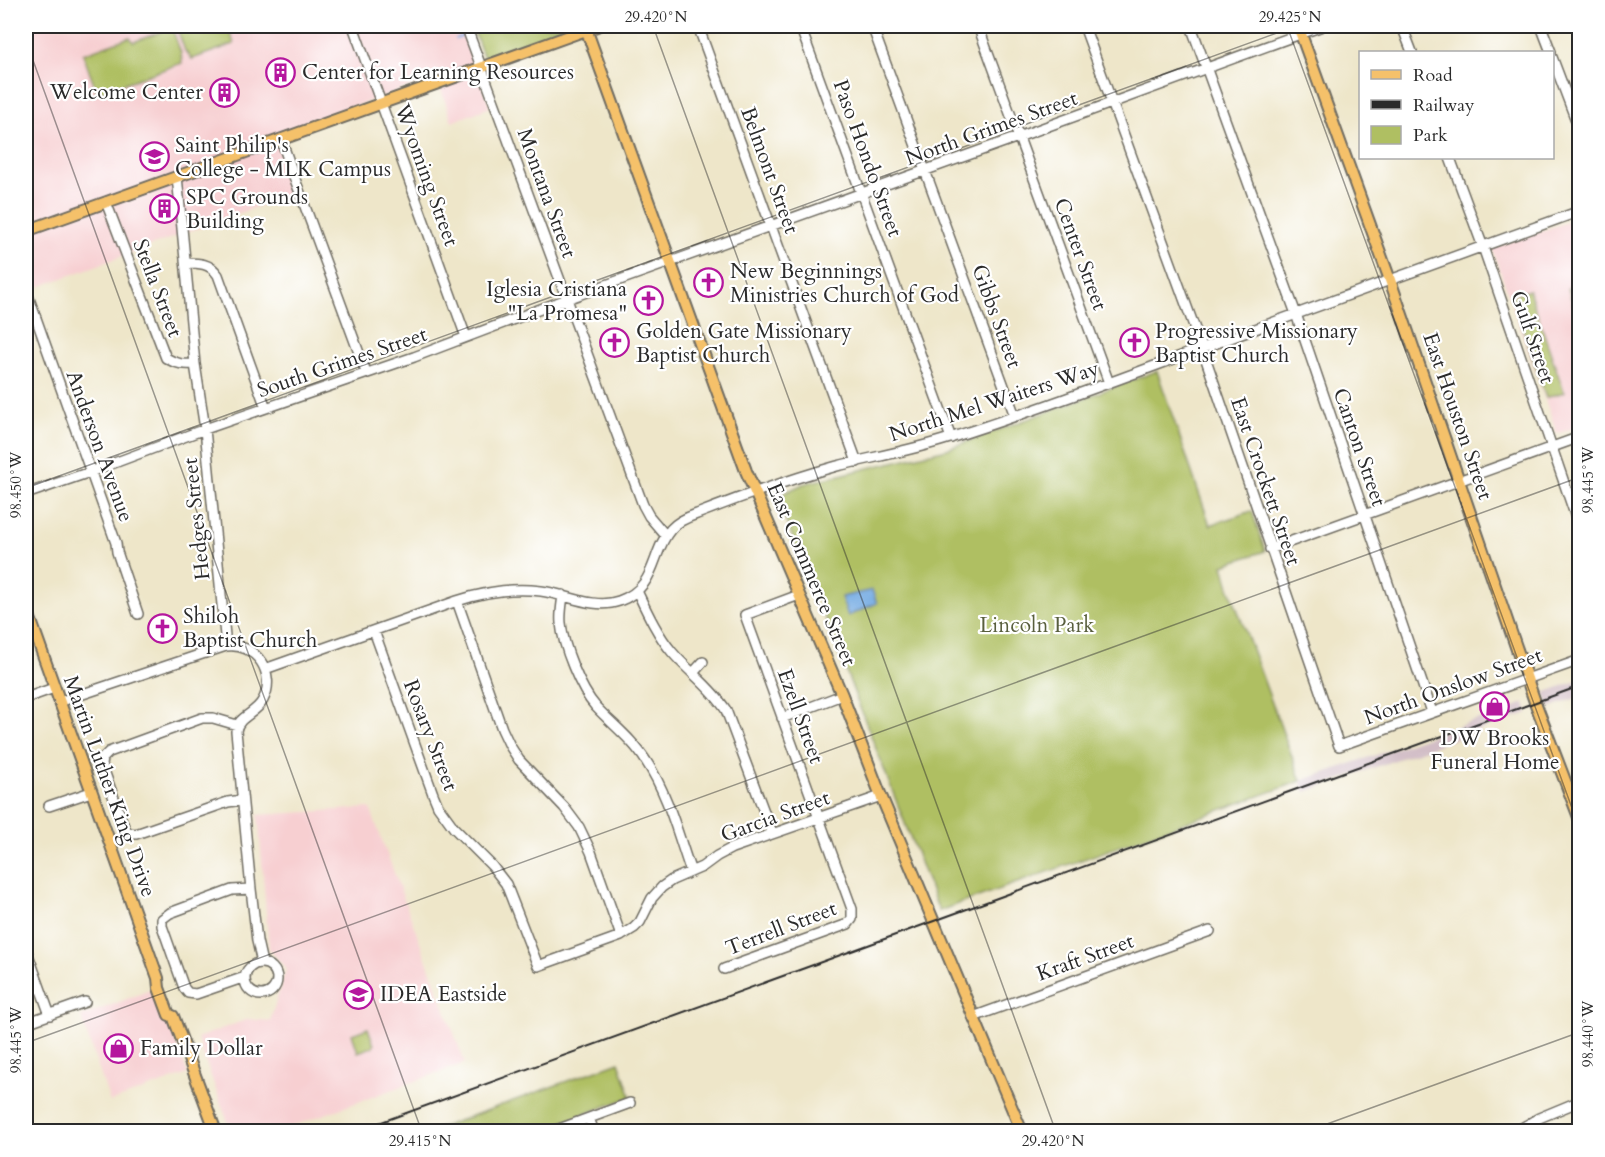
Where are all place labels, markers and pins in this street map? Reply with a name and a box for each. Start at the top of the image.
building icon: Center for Learning Resources [265,56,297,88]
place label: Center for Learning Resources [302,58,574,87]
building icon: Welcome Center [208,76,240,108]
place label: Welcome Center [49,78,203,107]
place label: Saint Philip's College - MLK Campus [175,131,391,184]
school or university icon: Saint Philip's College - MLK Campus [138,141,170,173]
place label: SPC Grounds Building [186,183,308,236]
building icon: SPC Grounds Building [149,193,181,225]
place label: New Beginnings Ministries Church of God [730,257,959,310]
church icon: New Beginnings Ministries Church of God [693,267,725,299]
place label: Iglesia Cristiana "La Promesa" [486,275,627,328]
church icon: Iglesia Cristiana "La Promesa" [632,285,664,317]
place label: Golden Gate Missionary Baptist Church [636,317,852,370]
place label: Progressive Missionary Baptist Church [1155,317,1358,370]
church icon: Golden Gate Missionary Baptist Church [599,327,631,359]
church icon: Progressive Missionary Baptist Church [1118,327,1150,359]
place label: Shiloh Baptist Church [183,602,318,655]
church icon: Shiloh Baptist Church [146,612,178,644]
shop icon: DW Brooks Funeral Home [1479,691,1511,723]
place label: DW Brooks Funeral Home [1431,724,1559,777]
school or university icon: IDEA Eastside [343,978,375,1010]
place label: IDEA Eastside [380,980,507,1009]
shop icon: Family Dollar [103,1032,135,1064]
place label: Family Dollar [140,1034,263,1063]

